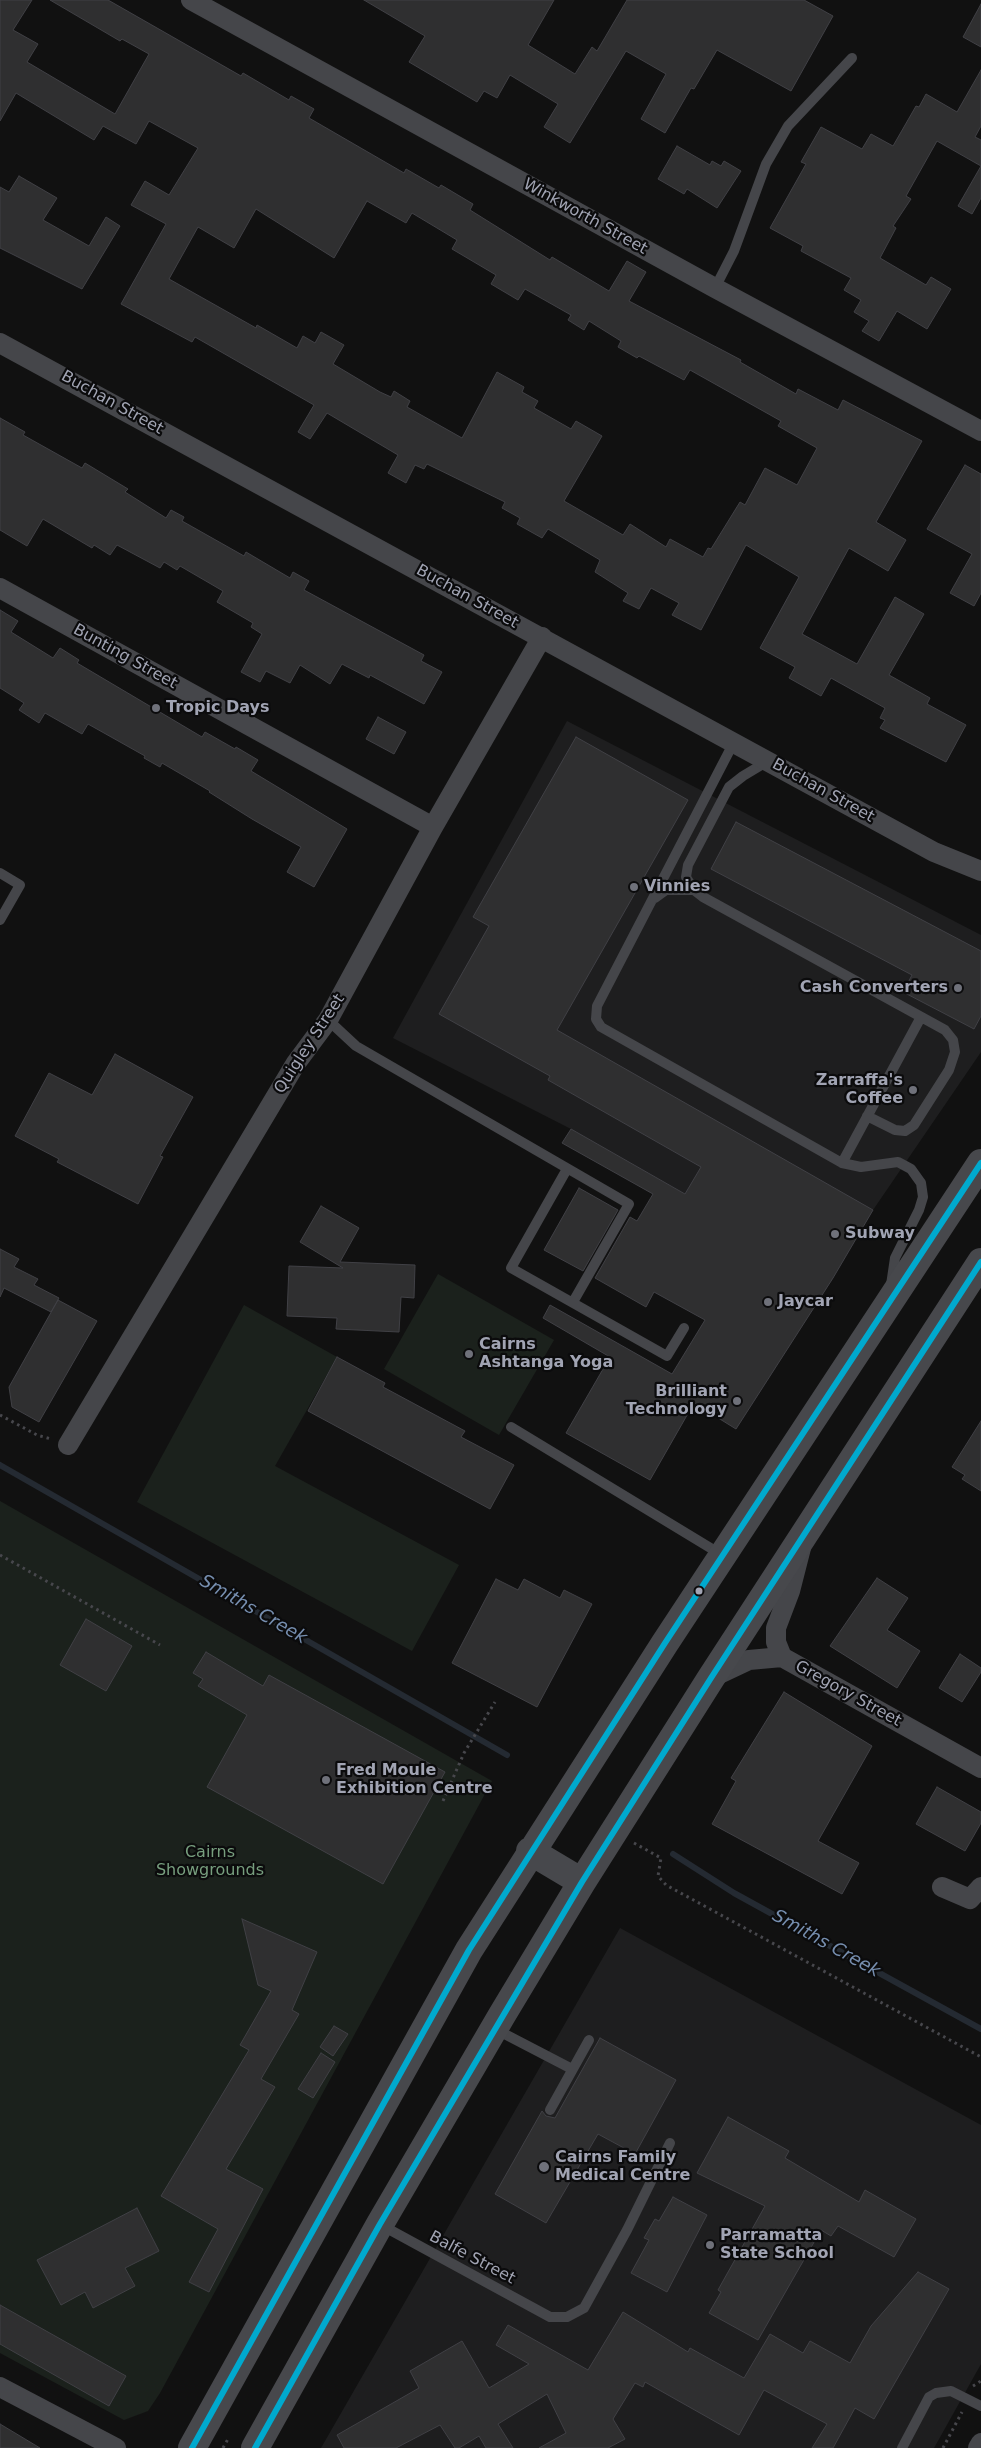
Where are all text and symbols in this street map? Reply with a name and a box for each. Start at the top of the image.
street label: Winkworth Street [520,175,650,259]
street label: Buchan Street [58,367,166,439]
street label: Buchan Street [413,561,521,633]
street label: Bunting Street [70,620,180,694]
place label: Tropic Days [166,698,270,718]
marker: Tropic Days [150,702,162,714]
street label: Buchan Street [769,755,877,827]
place label: Vinnies [644,877,710,897]
marker: Vinnies [628,881,640,893]
place label: Cash Converters [800,978,948,998]
marker: Cash Converters [952,982,964,994]
street label: Quigley Street [271,991,349,1097]
place label: Zarraffa's Coffee [816,1071,903,1109]
marker: Zarraffa's Coffee [907,1084,919,1096]
place label: Subway [845,1224,915,1244]
marker: Subway [829,1228,841,1240]
place label: Jaycar [778,1292,833,1312]
marker: Jaycar [762,1296,774,1308]
place label: Cairns Ashtanga Yoga [479,1335,613,1373]
marker: Cairns Ashtanga Yoga [463,1348,475,1360]
place label: Brilliant Technology [626,1382,727,1420]
marker: Brilliant Technology [731,1395,743,1407]
water label: Smiths Creek [196,1571,310,1649]
unlabelled marker [694,1586,704,1596]
street label: Gregory Street [792,1657,904,1731]
place label: Fred Moule Exhibition Centre [336,1761,493,1799]
marker: Fred Moule Exhibition Centre [320,1774,332,1786]
park label: Cairns Showgrounds [156,1843,264,1881]
water label: Smiths Creek [768,1905,884,1983]
place label: Cairns Family Medical Centre [555,2148,690,2186]
marker: Cairns Family Medical Centre [537,2160,551,2174]
place label: Parramatta State School [720,2226,834,2264]
street label: Balfe Street [426,2227,518,2289]
marker: Parramatta State School [704,2239,716,2251]

